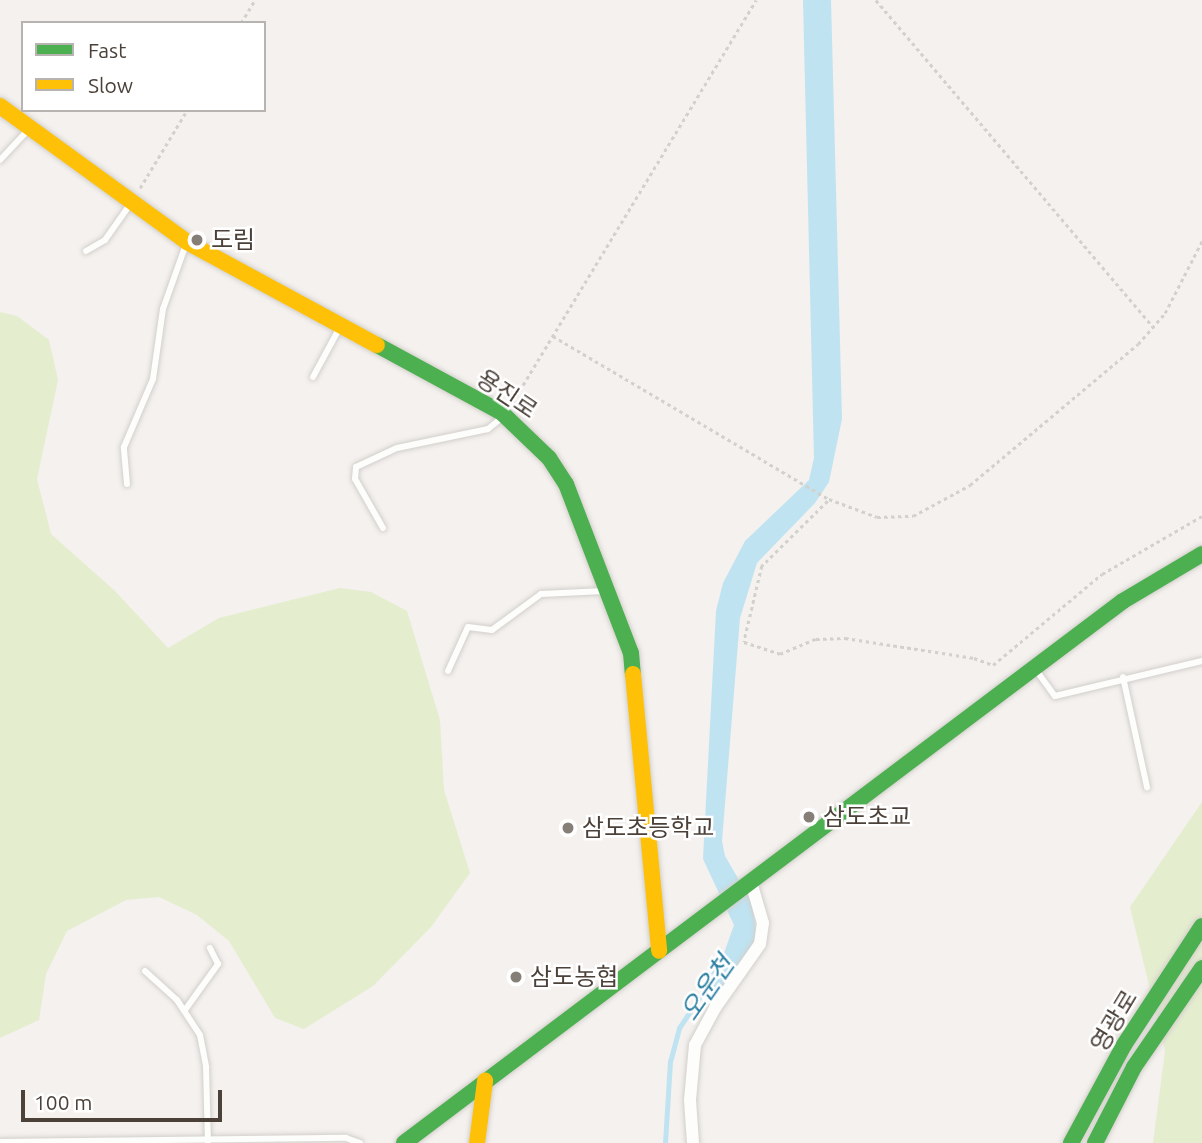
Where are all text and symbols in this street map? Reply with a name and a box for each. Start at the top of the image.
legend [21,21,266,112]
text: Fast [88,38,126,62]
text: Slow [88,73,133,97]
place label: 도림 [211,226,255,254]
marker: 도림 [189,232,205,248]
street label: 용진로 [471,364,543,424]
place label: 삼도초교 [823,803,911,831]
marker: 삼도초교 [801,809,817,825]
place label: 삼도초등학교 [582,814,714,842]
marker: 삼도초등학교 [560,820,576,836]
water label: 오운천 [674,950,740,1026]
place label: 삼도농협 [530,963,618,991]
marker: 삼도농협 [508,969,524,985]
street label: 영광로 [1085,985,1143,1057]
scale bar [24,1076,226,1120]
text: 100 m [34,1090,92,1114]

